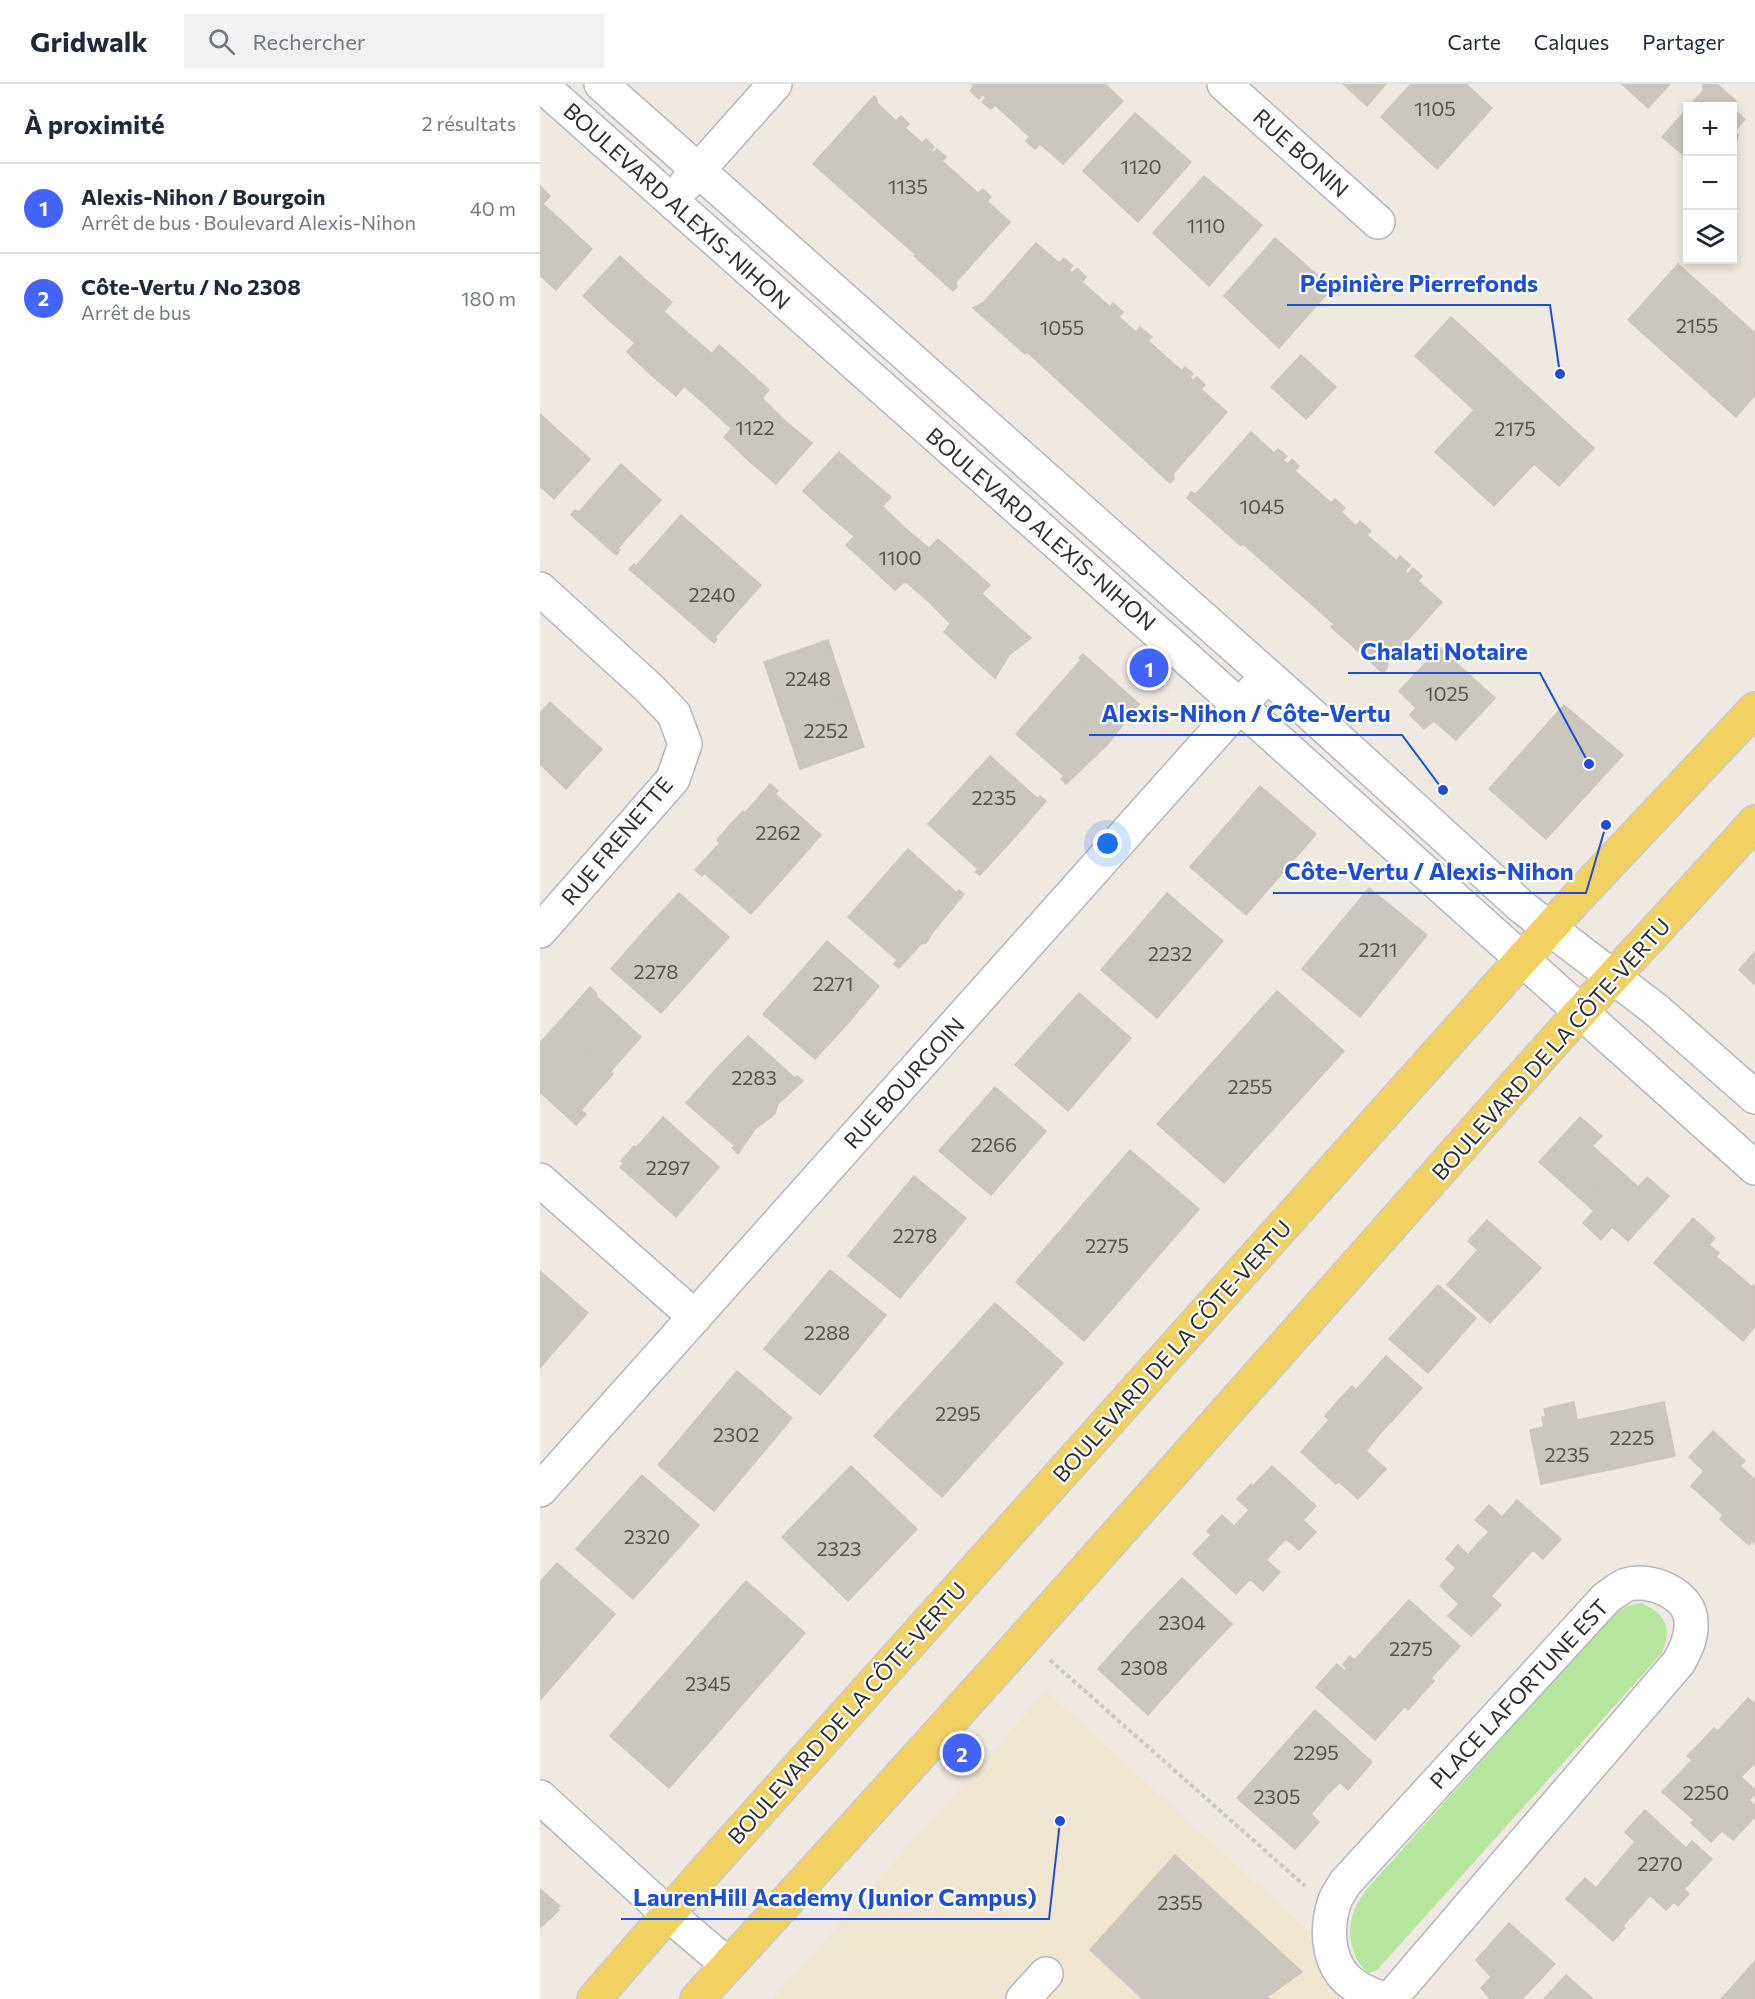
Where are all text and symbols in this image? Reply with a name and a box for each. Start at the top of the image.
search box [184,14,604,68]
text: Gridwalk [30,24,148,58]
icon: search [205,25,238,58]
text: Rechercher [253,28,366,55]
text: Carte [1448,29,1501,54]
text: Calques [1534,29,1609,54]
text: Partager [1642,29,1725,54]
house number: 1105 [1414,96,1456,120]
street label: BOULEVARD ALEXIS-NIHON [558,97,796,315]
map controls [1683,102,1737,264]
button: + [1683,102,1737,156]
street label: RUE BONIN [1248,103,1355,203]
text: À proximité [24,108,165,139]
text: 2 résultats [422,111,516,135]
house number: 1120 [1120,154,1162,178]
button: − [1683,156,1737,210]
house number: 1135 [888,174,928,198]
text: Alexis-Nihon / Bourgoin [81,183,325,210]
text: 1 [39,196,48,220]
text: 40 m [470,196,516,220]
text: Arrêt de bus · Boulevard Alexis-Nihon [81,210,416,234]
button: layers [1683,210,1737,264]
house number: 1110 [1187,213,1225,237]
callout: Pépinière Pierrefonds [1287,263,1550,305]
text: Pépinière Pierrefonds [1300,268,1538,297]
text: Côte-Vertu / No 2308 [81,273,301,300]
text: 2 [38,286,49,310]
text: 180 m [461,286,516,310]
text: Arrêt de bus [81,300,191,324]
house number: 2155 [1676,313,1718,337]
house number: 1055 [1040,315,1084,339]
house number: 1122 [735,415,775,439]
house number: 2175 [1494,416,1536,440]
street label: BOULEVARD ALEXIS-NIHON [921,421,1162,636]
house number: 1045 [1239,494,1285,518]
house number: 1100 [878,545,922,569]
house number: 2240 [689,582,735,606]
callout: Chalati Notaire [1348,631,1540,673]
text: Chalati Notaire [1360,636,1528,665]
pin: 1 [1130,646,1168,690]
house number: 2248 [785,666,831,690]
house number: 1025 [1425,681,1469,705]
callout: Alexis-Nihon / Côte-Vertu [1089,693,1402,735]
text: Alexis-Nihon / Côte-Vertu [1101,698,1391,727]
house number: 2252 [804,718,848,742]
street label: RUE FRENETTE [555,771,678,910]
house number: 2235 [971,785,1017,809]
house number: 2262 [755,820,801,844]
your location [1093,829,1122,858]
callout: Côte-Vertu / Alexis-Nihon [1273,851,1586,893]
text: Côte-Vertu / Alexis-Nihon [1284,856,1574,885]
street label: BOULEVARD DE LA CÔTE-VERTU [1426,912,1676,1185]
house number: 2211 [1358,937,1398,961]
house number: 2232 [1148,941,1192,965]
house number: 2278 [634,959,678,983]
house number: 2271 [812,971,854,995]
street label: RUE BOURGOIN [838,1012,970,1154]
house number: 2283 [731,1065,777,1089]
house number: 2255 [1227,1074,1273,1098]
house number: 2266 [971,1132,1017,1156]
house number: 2297 [646,1155,690,1179]
street label: BOULEVARD DE LA CÔTE-VERTU [1047,1214,1297,1487]
house number: 2278 [893,1223,937,1247]
house number: 2275 [1085,1233,1129,1257]
house number: 2288 [804,1320,850,1344]
house number: 2295 [935,1401,981,1425]
house number: 2302 [713,1422,759,1446]
house number: 2225 [1610,1425,1654,1449]
house number: 2235 [1544,1442,1590,1466]
house number: 2320 [624,1524,670,1548]
house number: 2323 [817,1536,861,1560]
street label: BOULEVARD DE LA CÔTE-VERTU [722,1576,972,1849]
street label: PLACE LAFORTUNE EST [1424,1593,1614,1794]
house number: 2304 [1158,1610,1206,1634]
house number: 2275 [1389,1636,1433,1660]
house number: 2308 [1120,1655,1168,1679]
house number: 2345 [685,1671,731,1695]
pin: 2 [942,1730,982,1776]
house number: 2295 [1293,1740,1339,1764]
house number: 2250 [1683,1780,1729,1804]
house number: 2305 [1253,1784,1301,1808]
house number: 2270 [1637,1851,1683,1875]
callout: LaurenHill Academy (Junior Campus) [621,1877,1049,1919]
text: LaurenHill Academy (Junior Campus) [633,1882,1037,1911]
house number: 2355 [1157,1890,1203,1914]

